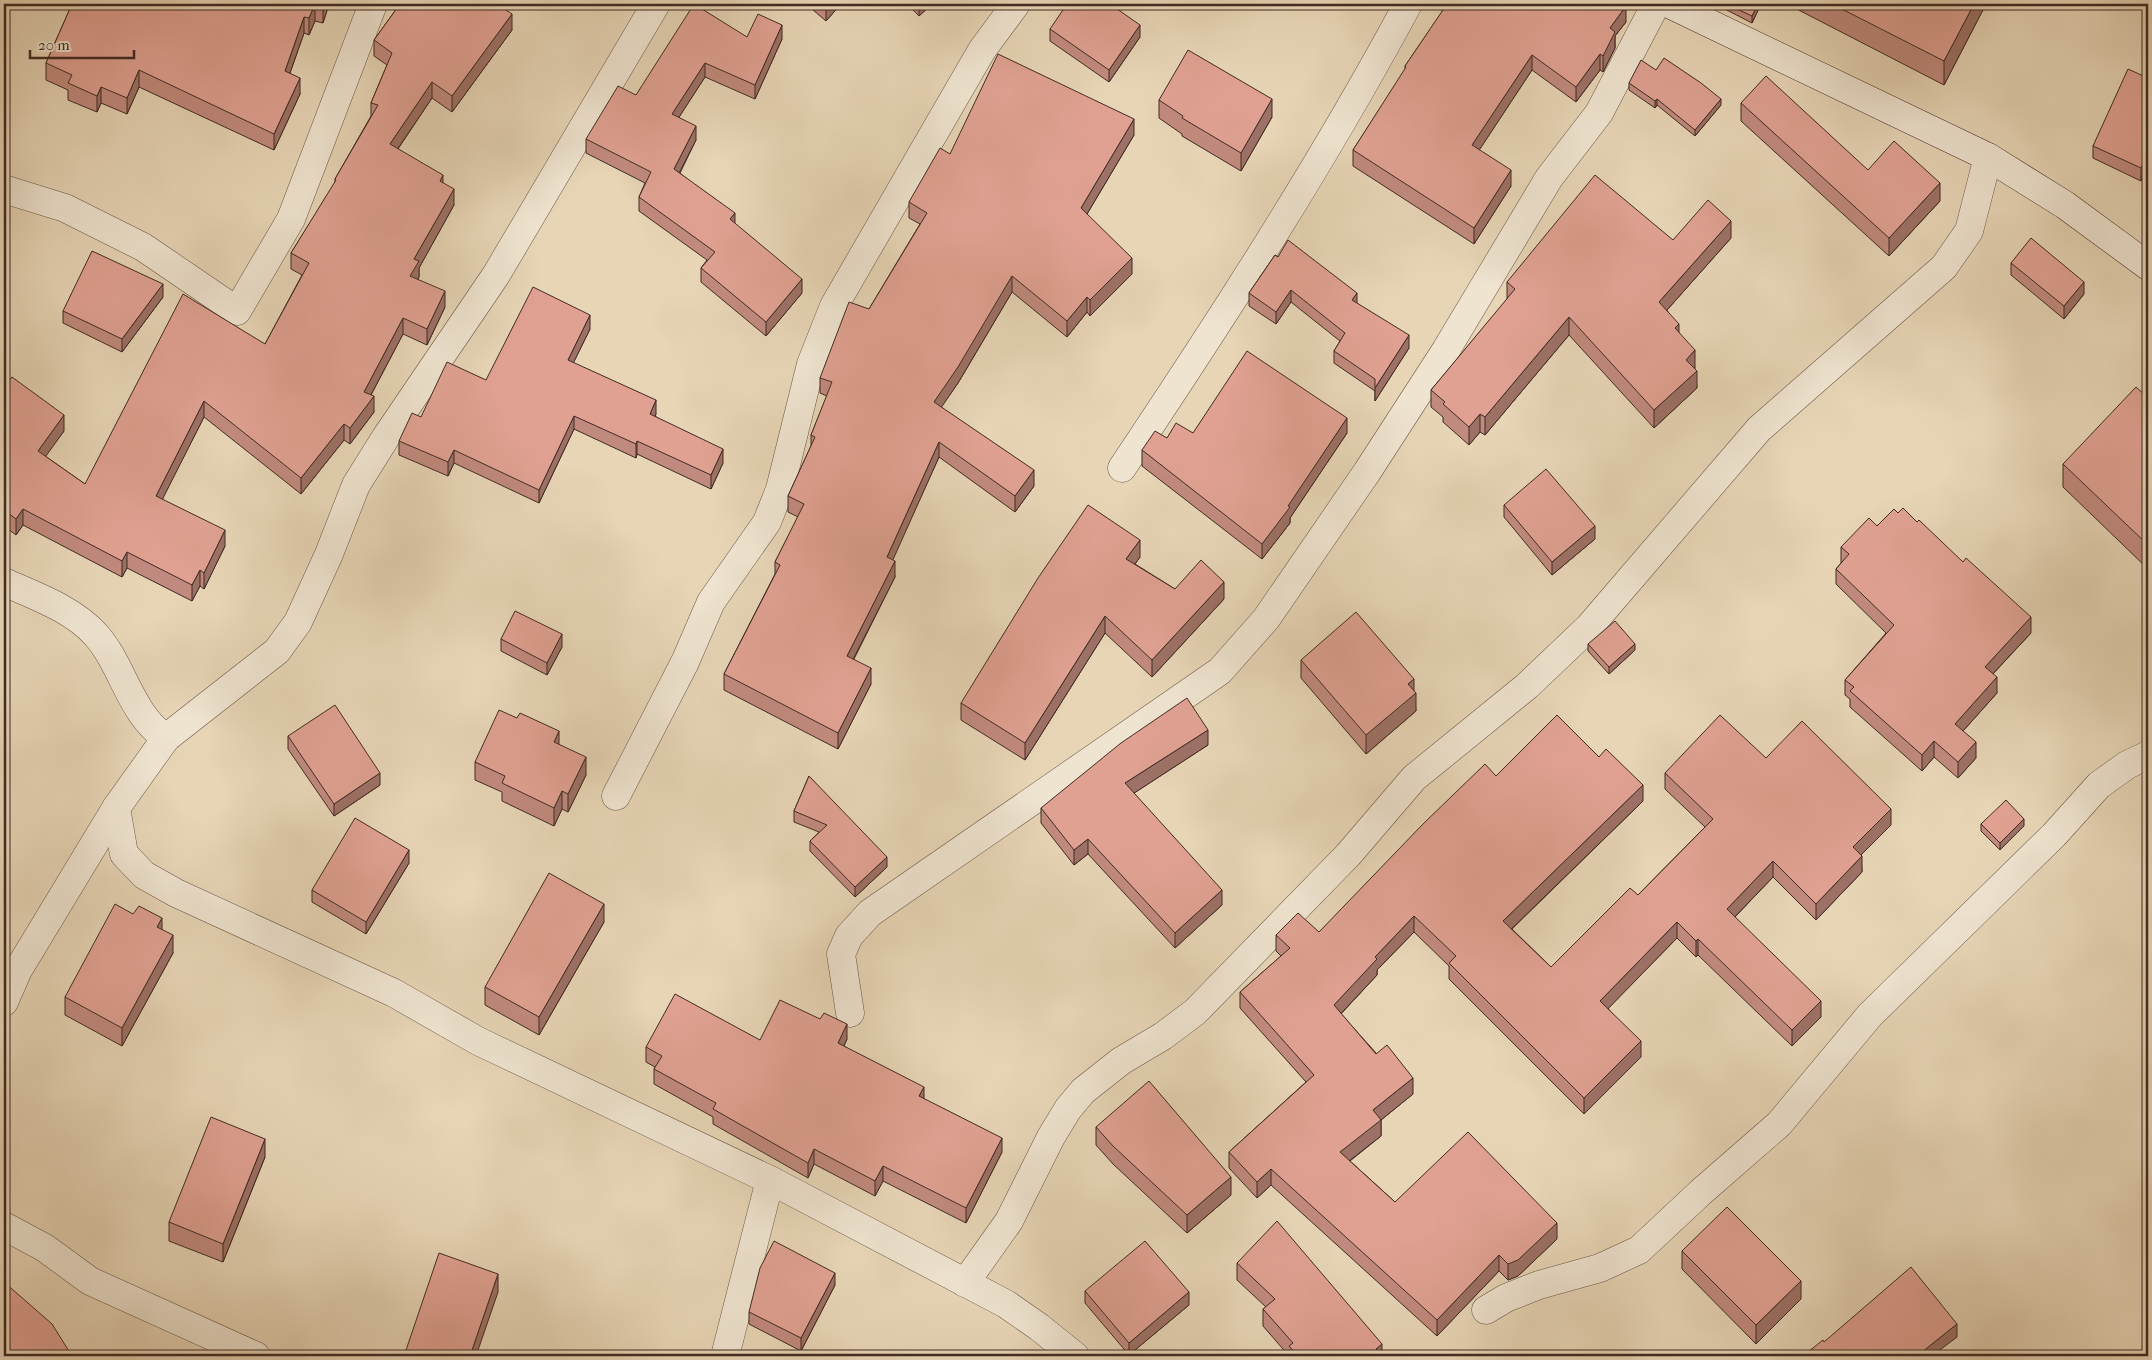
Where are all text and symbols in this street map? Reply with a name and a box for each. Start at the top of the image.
scale bar [30,28,134,60]
text: 20 m [38,36,70,54]

